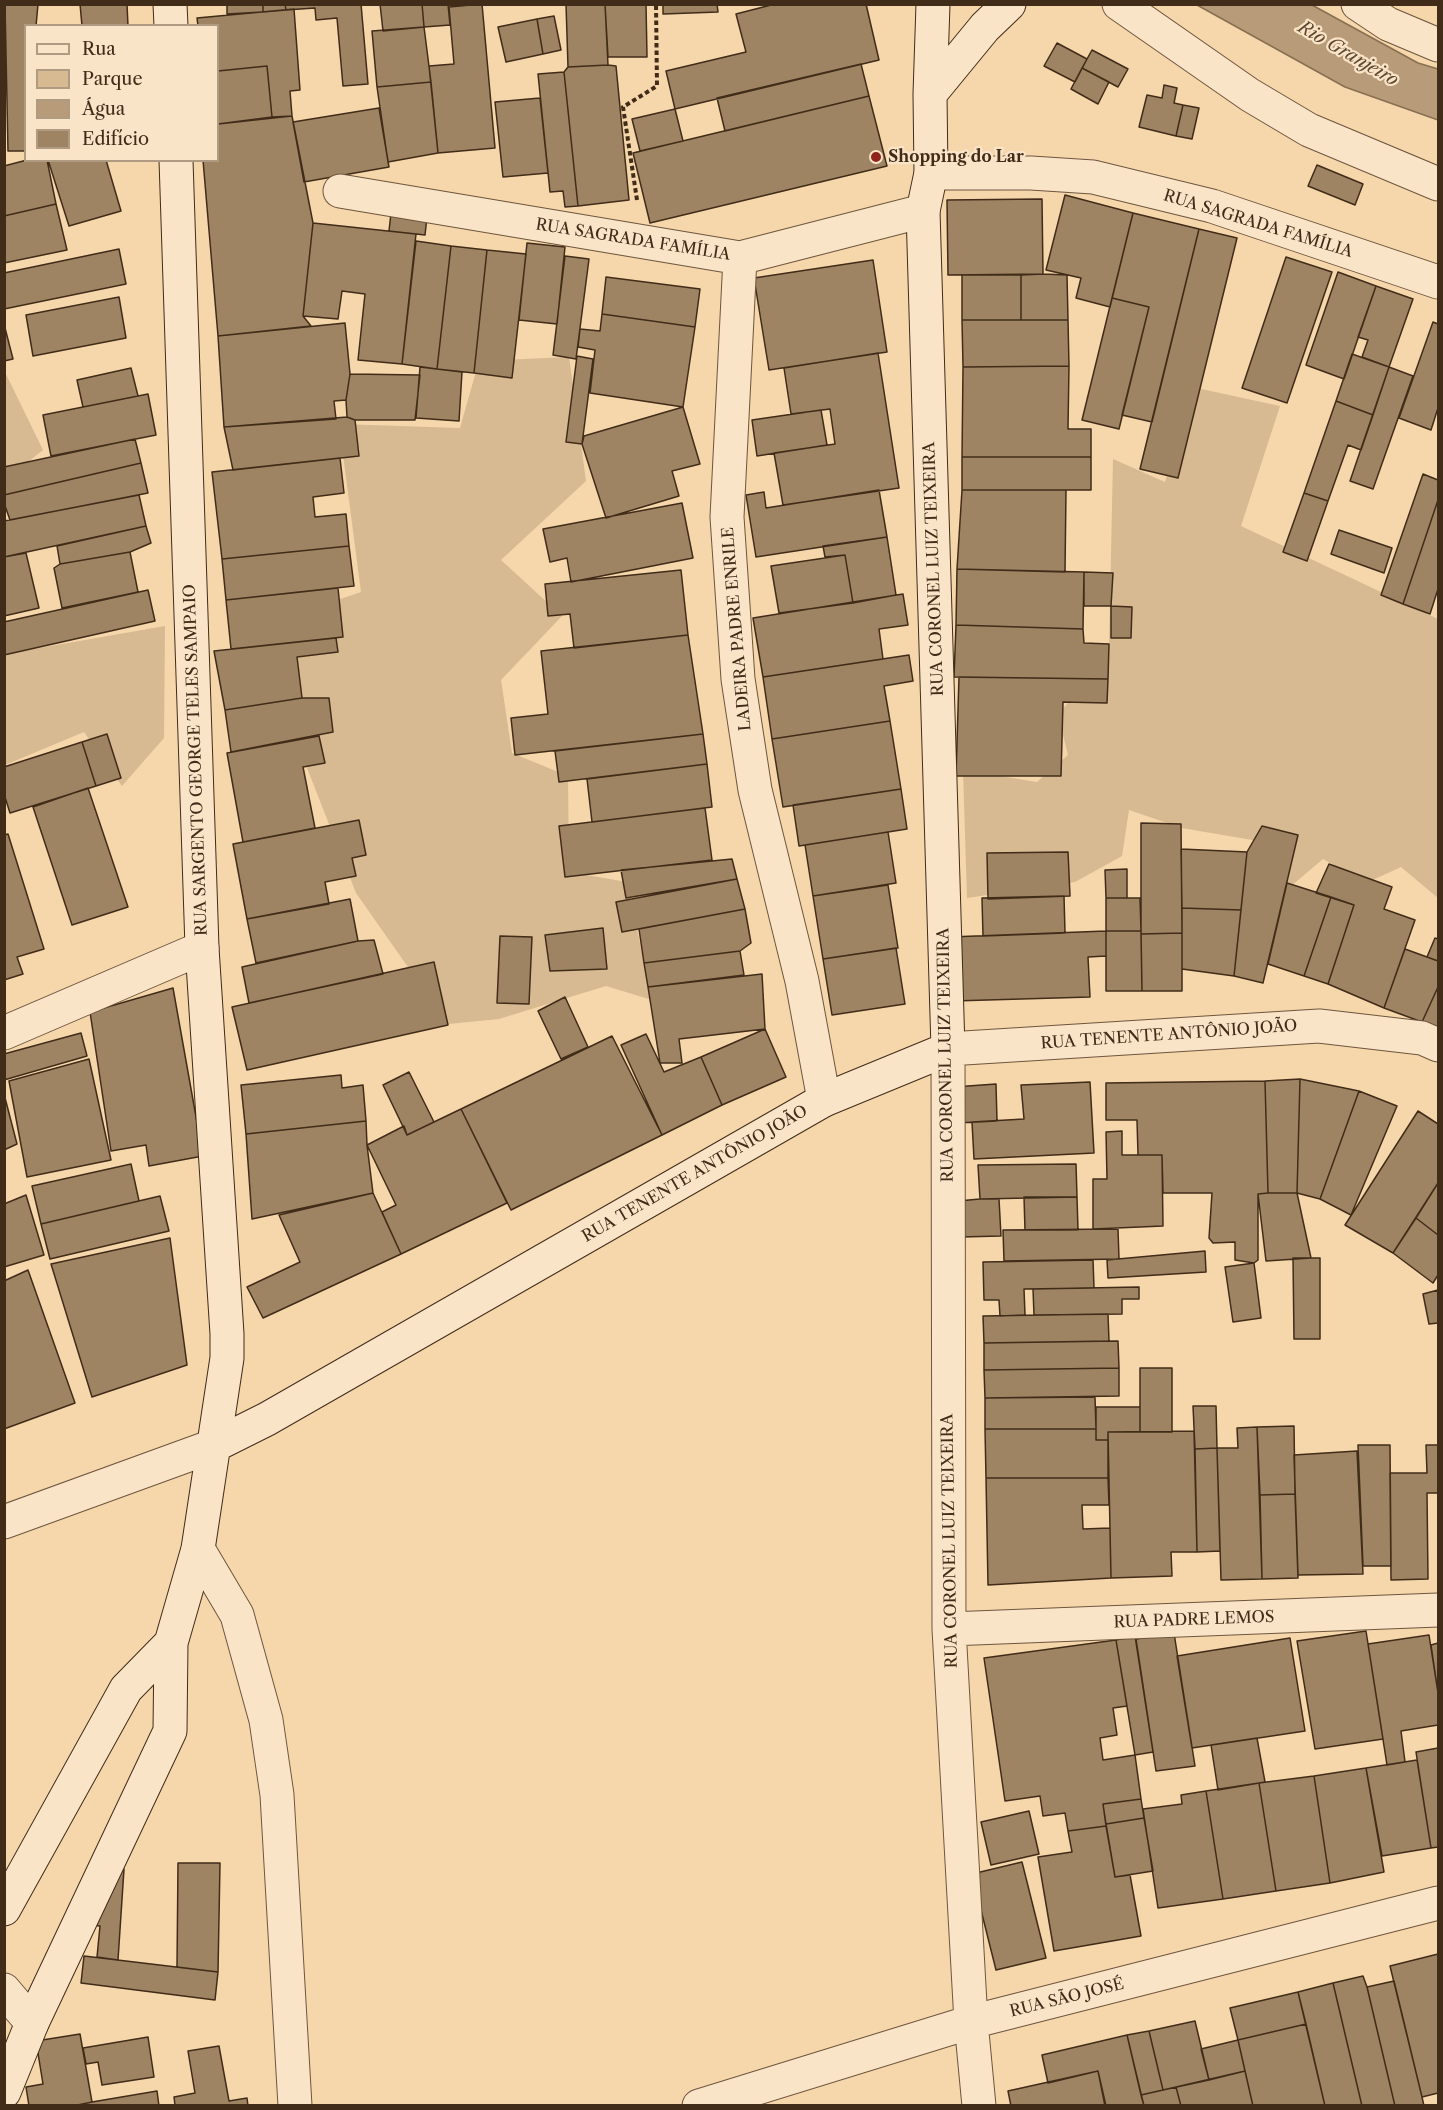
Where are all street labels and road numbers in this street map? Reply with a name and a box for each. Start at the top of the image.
street label: RUA SAGRADA FAMÍLIA [1161,186,1355,262]
street label: RUA SAGRADA FAMÍLIA [534,215,732,265]
street label: RUA CORONEL LUIZ TEIXEIRA [920,441,948,697]
street label: LADEIRA PADRE ENRILE [719,526,755,732]
street label: RUA SARGENTO GEORGE TELES SAMPAIO [180,584,212,936]
street label: RUA CORONEL LUIZ TEIXEIRA [934,928,958,1182]
street label: RUA TENENTE ANTÔNIO JOÃO [1040,1016,1298,1054]
street label: RUA TENENTE ANTÔNIO JOÃO [579,1101,811,1247]
street label: RUA CORONEL LUIZ TEIXEIRA [938,1414,962,1668]
street label: RUA PADRE LEMOS [1113,1608,1275,1632]
street label: RUA SÃO JOSÉ [1008,1975,1126,2021]

